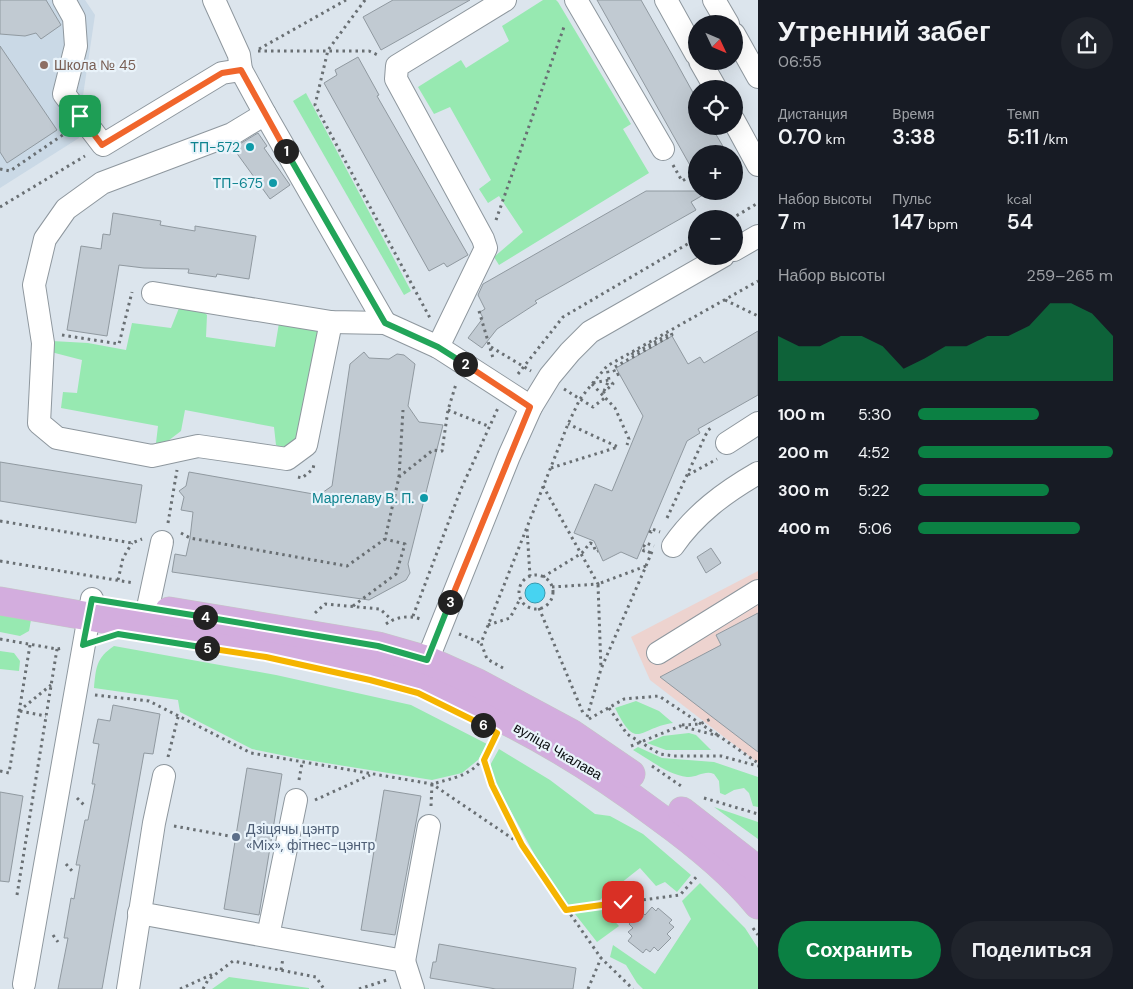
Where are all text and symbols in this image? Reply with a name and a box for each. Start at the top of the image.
text: Утренний забег [778,13,991,50]
north arrow [688,15,742,70]
map controls [688,15,743,265]
button: share [1061,17,1113,69]
text: 06:55 [778,51,822,72]
place label: Школа № 45 [54,56,136,74]
marker: Школа № 45 [38,59,50,71]
button: locate [688,80,743,135]
pin [59,95,101,137]
icon: arrive [66,102,94,130]
text: Дистанция [778,105,848,123]
text: Время [892,105,934,123]
text: Темп [1007,105,1039,123]
text: 0.70 [778,123,822,151]
text: 3:38 [892,123,936,151]
text: 5:11 [1007,123,1039,151]
text: km [822,130,845,148]
text: /km [1039,130,1068,148]
place label: ТП-572 [190,138,240,156]
pin: 1 [274,138,298,164]
marker: ТП-572 [244,141,256,153]
text: 1 [284,142,289,160]
button: + [688,145,743,200]
place label: ТП-675 [213,174,263,192]
marker: ТП-675 [267,177,279,189]
text: Набор высоты [778,190,872,208]
text: Пульс [892,190,932,208]
text: kcal [1007,190,1032,208]
text: 7 [778,208,789,236]
text: 147 [892,208,924,236]
text: 54 [1007,208,1033,236]
button: − [688,210,743,265]
text: m [789,215,805,233]
text: bpm [924,215,958,233]
text: Набор высоты [778,265,885,286]
text: 259–265 m [1027,265,1113,286]
pin: 2 [452,352,478,376]
text: 2 [461,355,470,373]
text: 100 m [778,404,825,425]
text: 5:30 [858,404,891,425]
text: 200 m [778,442,829,463]
text: 4:52 [858,442,890,463]
text: 300 m [778,480,829,501]
text: 5:22 [858,480,889,501]
place label: Маргелаву В. П. [312,489,414,507]
marker: Маргелаву В. П. [418,492,430,504]
text: 400 m [778,518,830,539]
text: 5:06 [858,518,892,539]
pin: 3 [438,590,462,614]
text: 3 [446,593,455,611]
pin: 4 [192,604,218,630]
text: 4 [201,608,210,626]
pin: 5 [194,636,220,660]
text: 5 [203,639,212,657]
pin: 6 [470,712,496,738]
text: 6 [479,716,488,734]
street label: вуліца Чкалава [511,718,606,784]
place label: Дзіцячы цэнтр «Mix», фітнес-цэнтр [246,820,375,854]
marker: Дзіцячы цэнтр «Mix», фітнес-цэнтр [230,831,242,843]
pin [602,881,644,923]
icon: check [609,888,637,916]
button: Сохранить [778,921,941,979]
button: Поделиться [951,921,1113,979]

